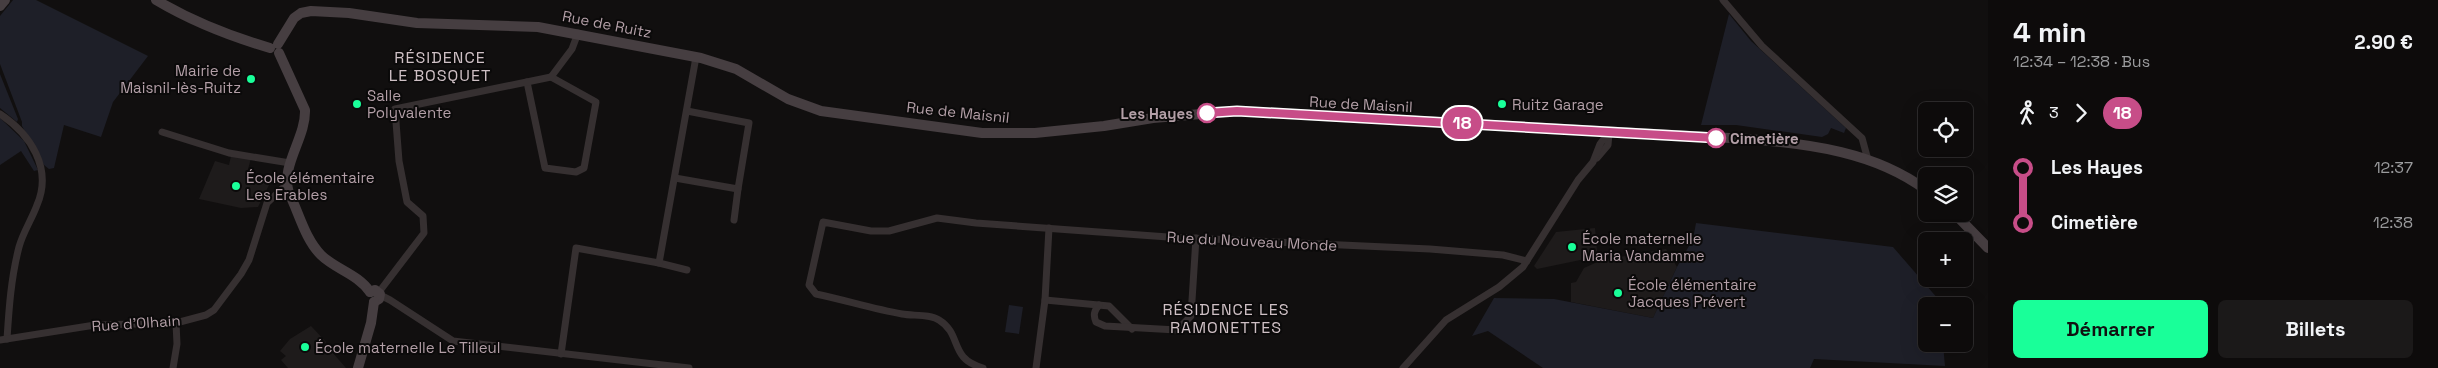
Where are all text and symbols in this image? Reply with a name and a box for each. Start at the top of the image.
street label: Rue de Ruitz [561,6,653,42]
text: 4 min [2013,14,2087,50]
text: 2.90 € [2354,30,2413,55]
district label: RÉSIDENCE LE BOSQUET [389,47,491,86]
text: 12:34 – 12:38 · Bus [2013,51,2150,72]
place label: Mairie de Maisnil-lès-Ruitz [120,61,241,97]
marker: Mairie de Maisnil-lès-Ruitz [245,73,257,85]
place label: Salle Polyvalente [367,86,452,122]
street label: Rue de Maisnil [1309,92,1413,116]
place label: Ruitz Garage [1512,95,1604,114]
street label: Rue de Maisnil [906,97,1010,127]
marker: Salle Polyvalente [351,98,363,110]
marker: Ruitz Garage [1496,98,1508,110]
icon: walk [2013,99,2041,127]
icon: forward [2067,99,2095,127]
text: 18 [2113,101,2132,124]
map controls [1918,102,1973,352]
button: locate [1918,102,1973,157]
text: 3 [2049,102,2059,123]
marker: Les Hayes [1197,103,1217,123]
place label: Les Hayes [1120,104,1193,123]
line badge: 18 [1440,107,1484,139]
text: 18 [1453,111,1471,134]
marker: Cimetière [1706,128,1726,148]
place label: Cimetière [1730,129,1799,148]
text: Les Hayes [2051,155,2143,180]
text: 12:37 [2374,157,2413,178]
button: layers [1918,167,1973,222]
place label: École élémentaire Les Erables [246,168,375,204]
marker: École élémentaire Les Erables [230,180,242,192]
text: Cimetière [2051,210,2138,235]
text: 12:38 [2373,212,2413,233]
street label: Rue du Nouveau Monde [1166,227,1338,255]
place label: École maternelle Maria Vandamme [1582,229,1705,265]
button: + [1918,232,1973,287]
marker: École maternelle Maria Vandamme [1566,241,1578,253]
place label: École élémentaire Jacques Prévert [1628,275,1757,311]
marker: École élémentaire Jacques Prévert [1612,287,1624,299]
button: − [1918,297,1973,352]
district label: RÉSIDENCE LES RAMONETTES [1162,299,1290,338]
button: Démarrer [2013,300,2208,358]
button: Billets [2218,300,2413,358]
street label: Rue d'Olhain [91,310,181,336]
place label: École maternelle Le Tilleul [315,338,500,357]
marker: École maternelle Le Tilleul [299,341,311,353]

